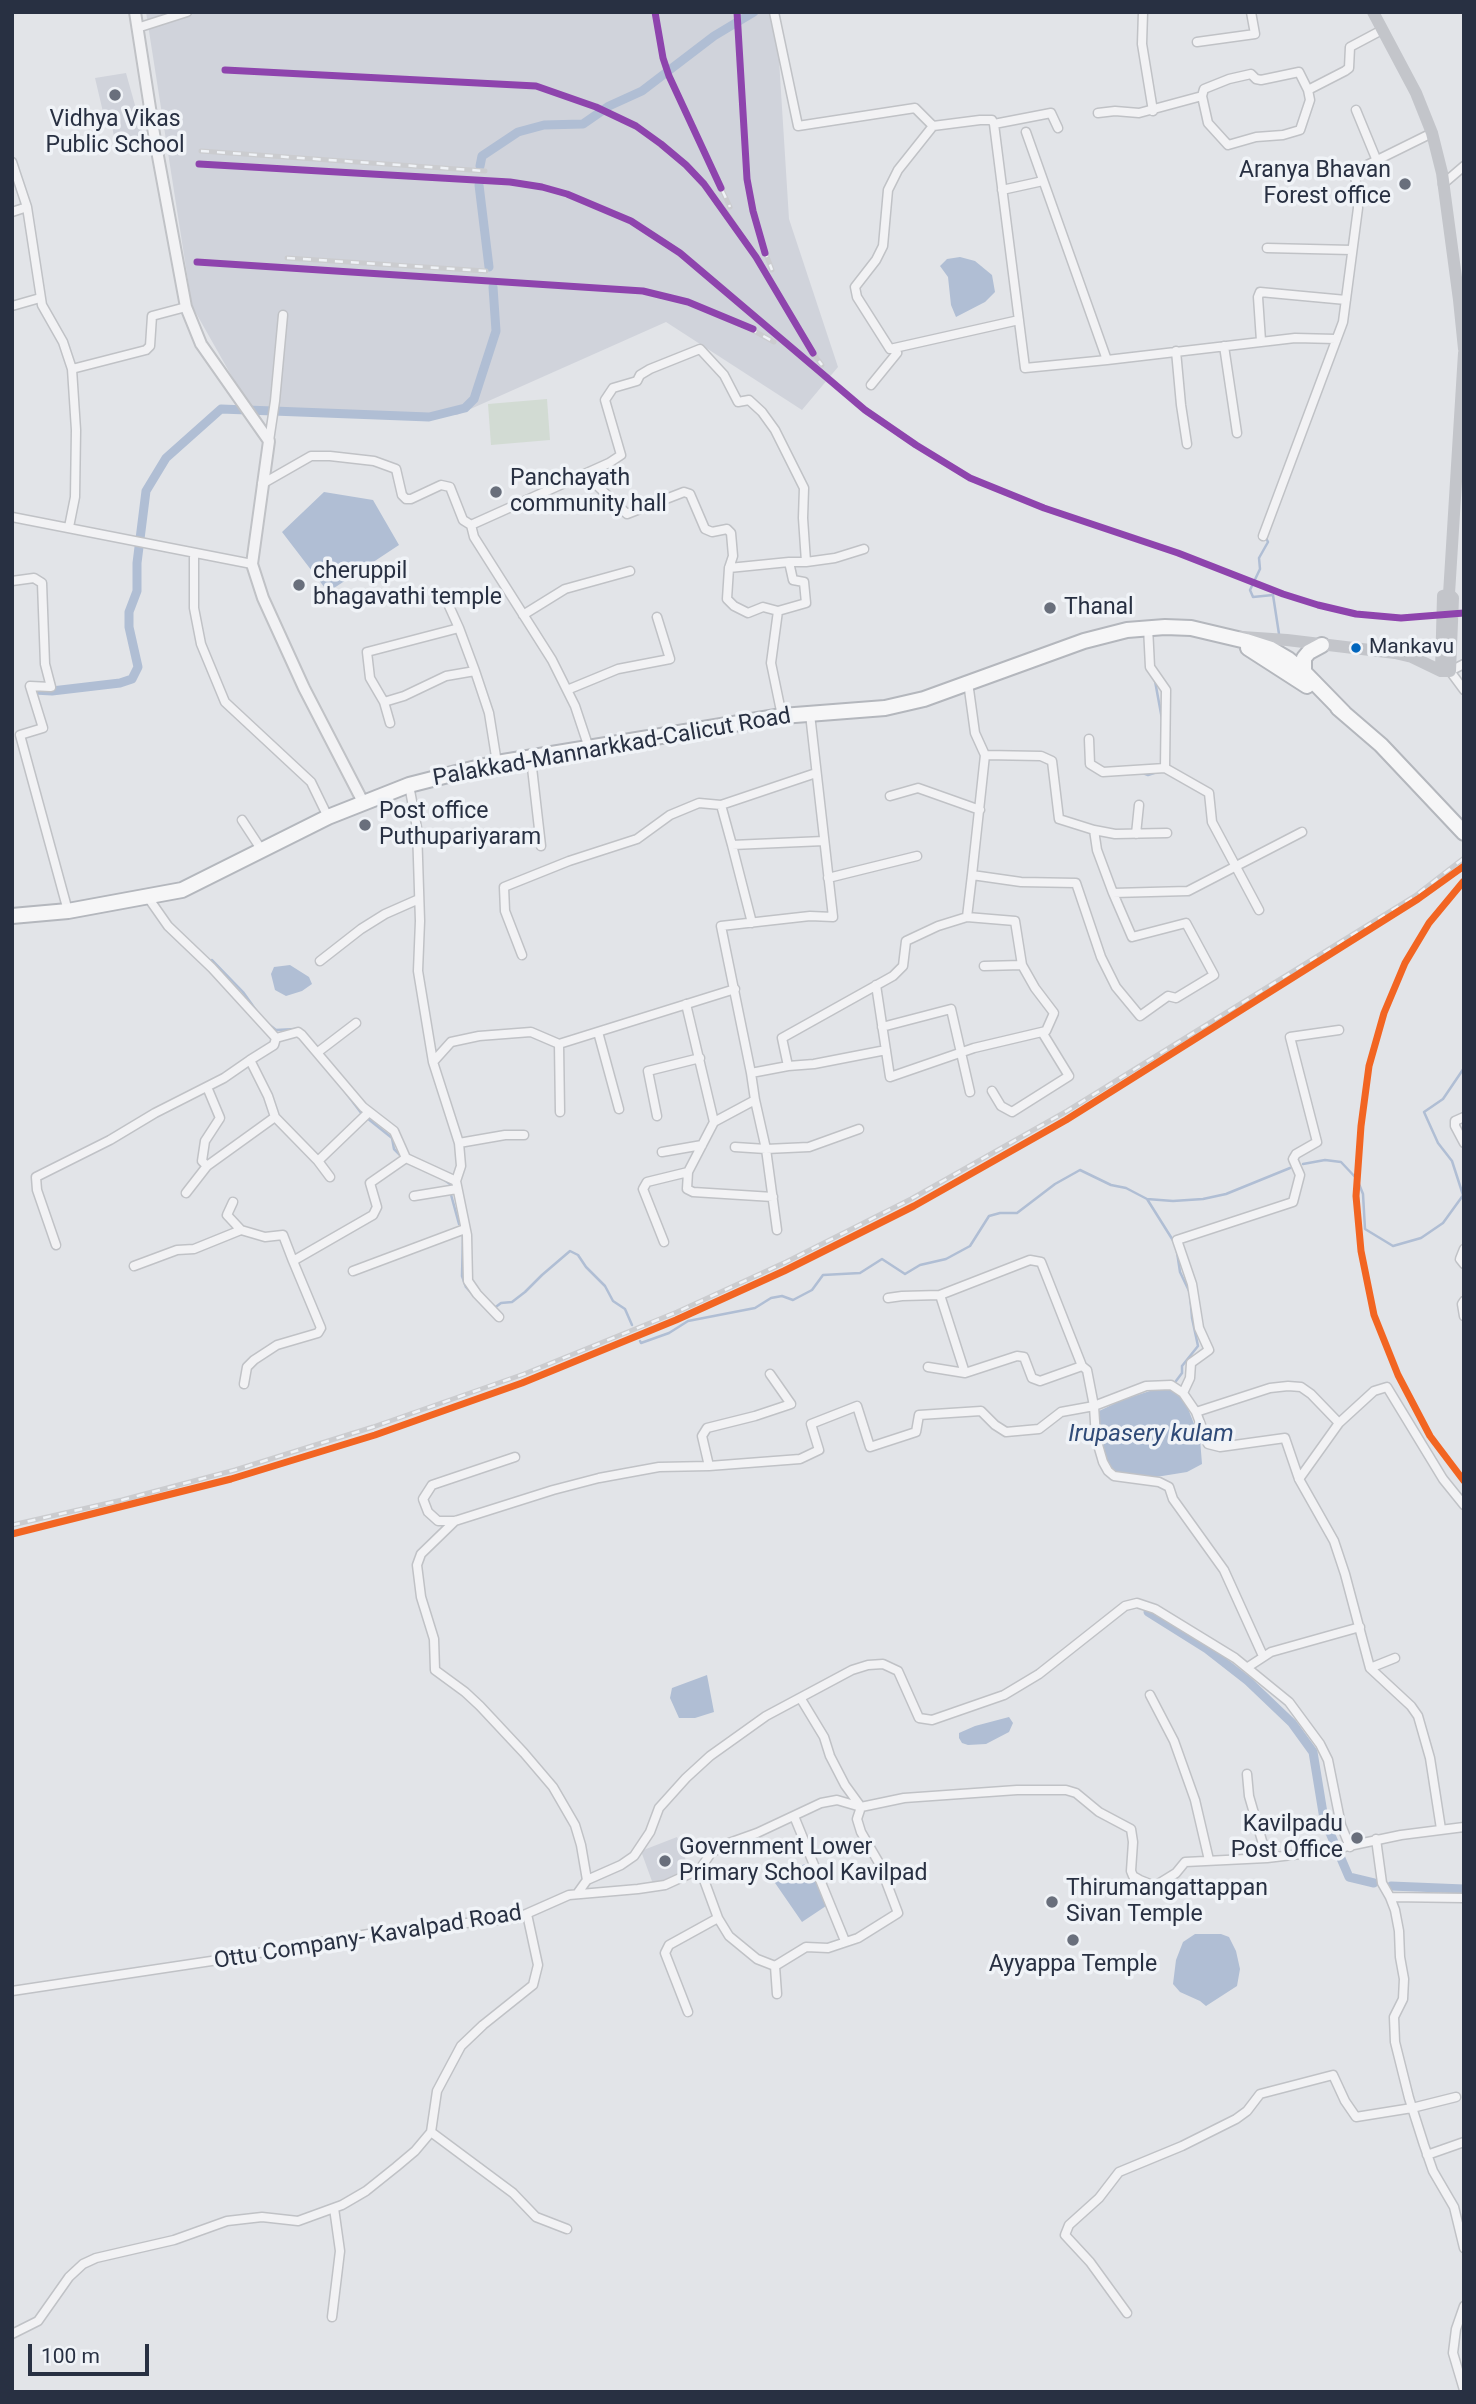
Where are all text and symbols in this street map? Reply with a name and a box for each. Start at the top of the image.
marker: Vidhya Vikas Public School [107,87,123,103]
place label: Vidhya Vikas Public School [45,106,185,160]
place label: Aranya Bhavan Forest office [1239,157,1391,211]
marker: Aranya Bhavan Forest office [1397,176,1413,192]
place label: Panchayath community hall [510,465,667,519]
marker: Panchayath community hall [488,484,504,500]
place label: cheruppil bhagavathi temple [313,558,502,612]
marker: cheruppil bhagavathi temple [291,577,307,593]
place label: Thanal [1064,594,1134,622]
marker: Thanal [1042,600,1058,616]
place label: Mankavu [1369,635,1454,661]
marker: Mankavu [1349,641,1363,655]
street label: Palakkad-Mannarkkad-Calicut Road [431,703,793,793]
place label: Post office Puthupariyaram [379,798,541,852]
marker: Post office Puthupariyaram [357,817,373,833]
water label: Irupasery kulam [1068,1421,1234,1449]
place label: Kavilpadu Post Office [1231,1811,1343,1865]
marker: Kavilpadu Post Office [1349,1830,1365,1846]
place label: Government Lower Primary School Kavilpad [679,1834,928,1888]
marker: Government Lower Primary School Kavilpad [657,1853,673,1869]
place label: Thirumangattappan Sivan Temple [1066,1875,1268,1929]
marker: Thirumangattappan Sivan Temple [1044,1894,1060,1910]
street label: Ottu Company- Kavalpad Road [212,1900,524,1976]
marker: Ayyappa Temple [1065,1932,1081,1948]
place label: Ayyappa Temple [989,1951,1157,1979]
scale bar [32,2330,152,2374]
text: 100 m [41,2344,100,2368]

